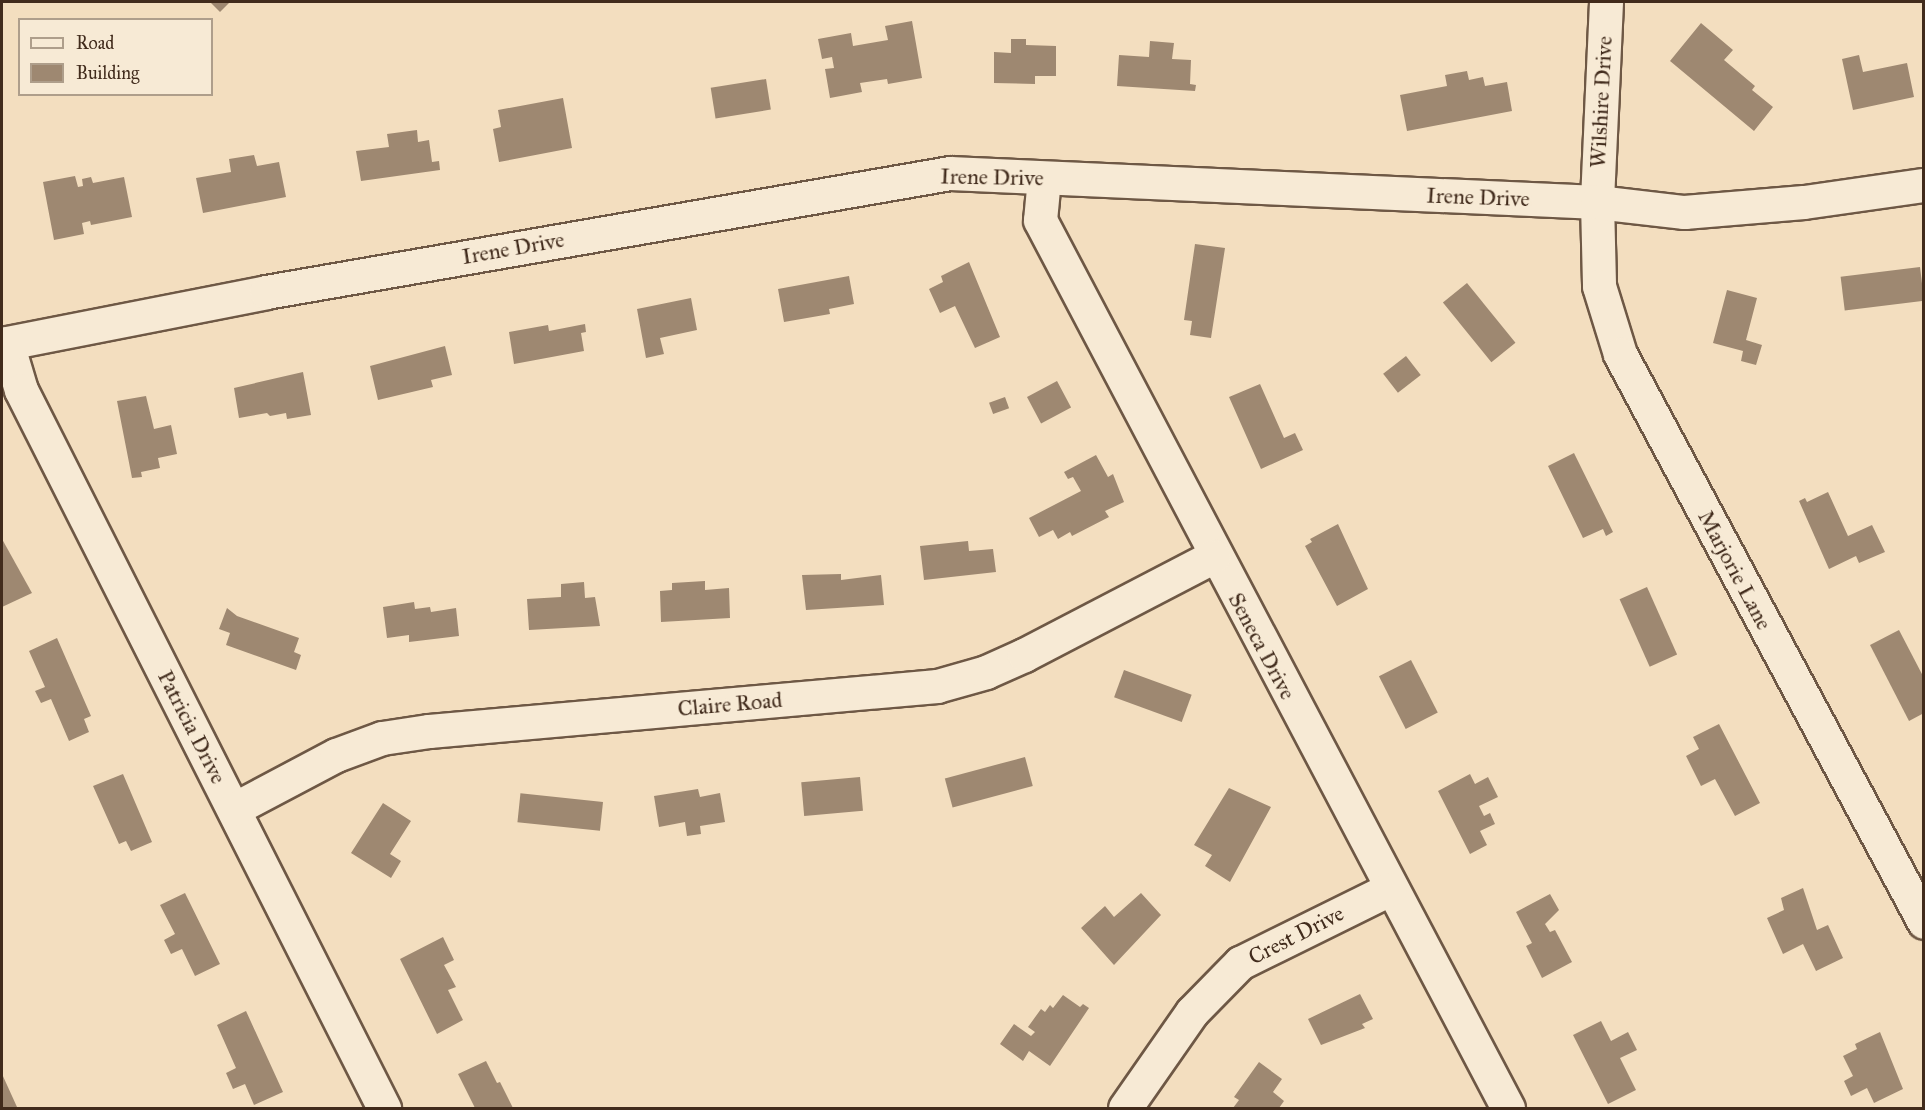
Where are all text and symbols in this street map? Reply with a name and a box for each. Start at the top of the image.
legend [18,18,213,96]
text: Road [76,32,114,54]
street label: Wilshire Drive [1584,35,1618,169]
text: Building [76,62,139,84]
street label: Irene Drive [940,163,1044,191]
street label: Irene Drive [1426,182,1530,212]
street label: Irene Drive [460,226,566,270]
street label: Marjorie Lane [1692,506,1778,634]
street label: Seneca Drive [1223,588,1301,704]
street label: Patricia Drive [152,666,232,788]
street label: Claire Road [676,686,784,722]
street label: Crest Drive [1244,900,1348,970]

